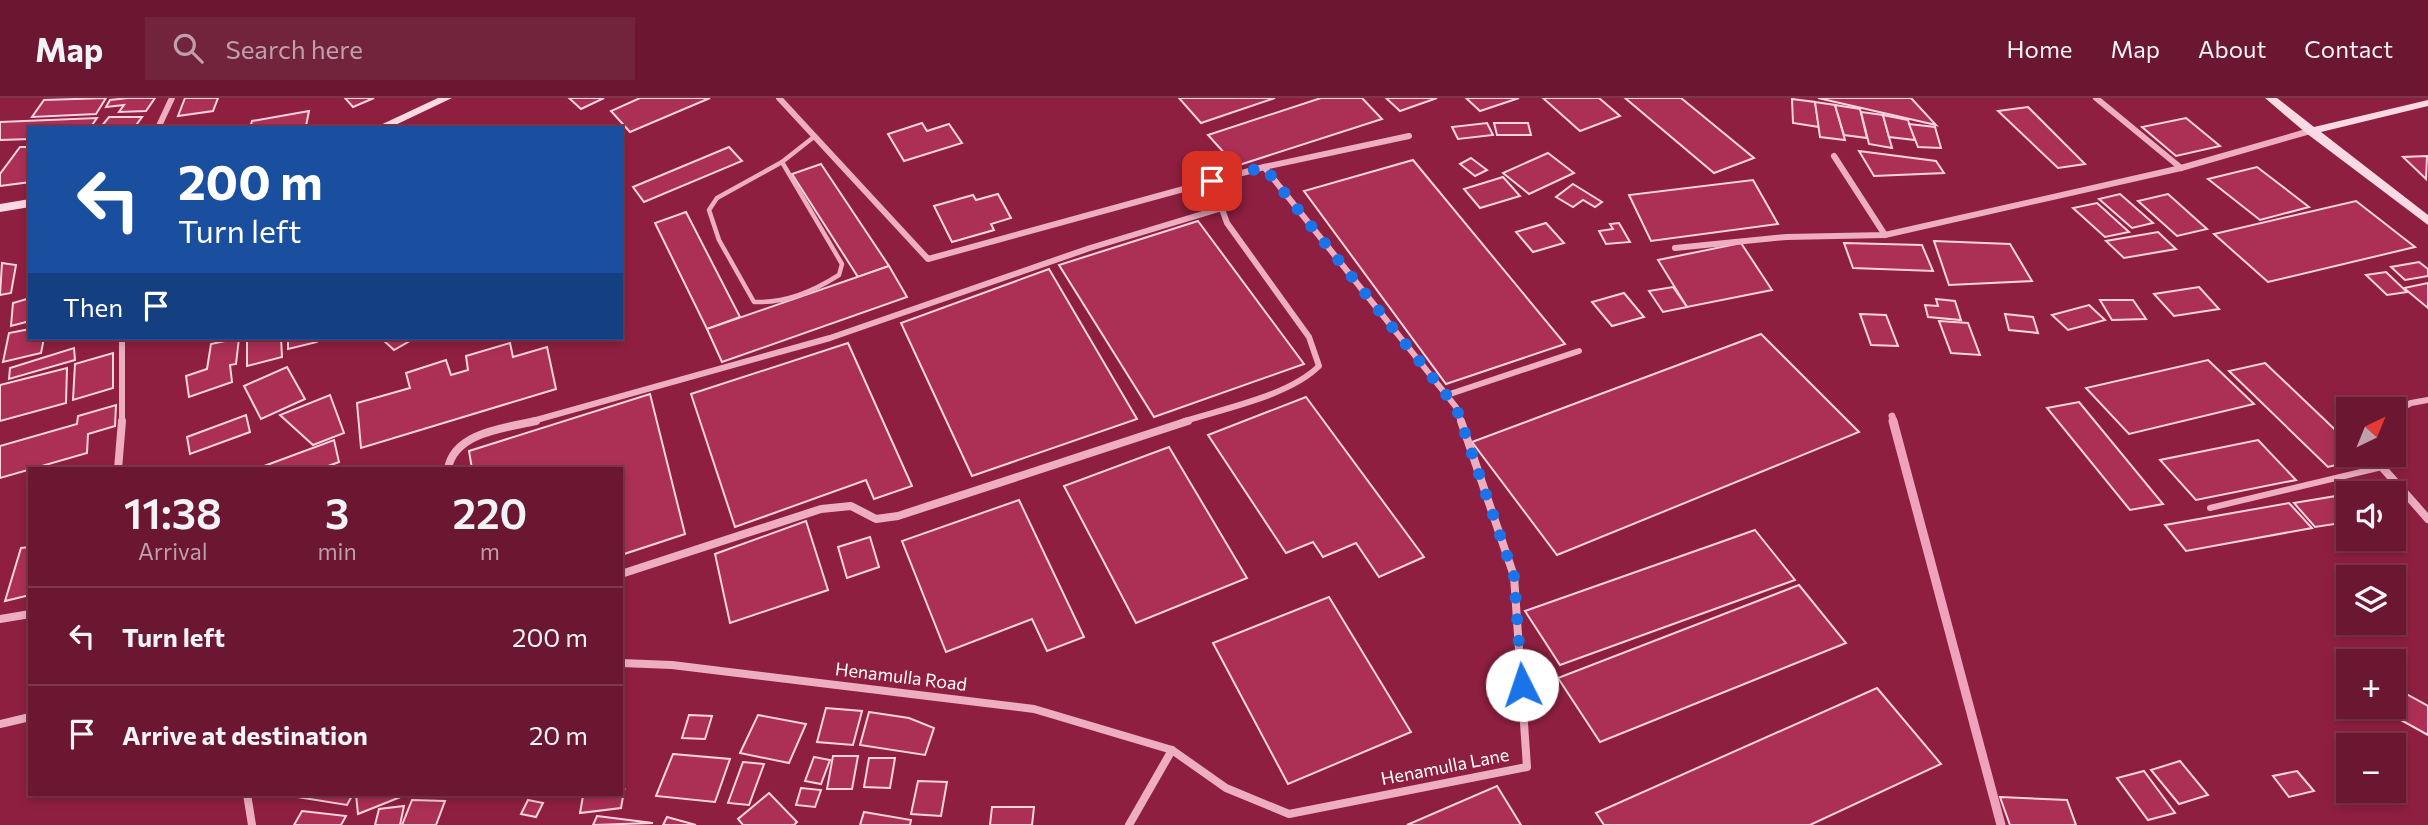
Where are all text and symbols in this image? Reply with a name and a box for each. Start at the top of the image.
search box [145,17,635,80]
text: Map [35,28,103,69]
icon: search [169,29,207,67]
text: Search here [225,33,363,64]
text: Home [2007,34,2073,63]
text: Map [2111,34,2160,63]
text: About [2198,34,2266,63]
text: Contact [2304,34,2393,63]
text: 200 m [178,150,323,210]
pin [1182,151,1242,211]
icon: left [63,154,154,245]
icon: arrive [1193,162,1231,200]
text: Turn left [178,210,302,250]
icon: arrive [137,287,175,325]
text: Then [63,291,123,322]
north arrow [2336,397,2406,467]
map controls [2336,397,2406,803]
button: sound [2336,481,2406,551]
text: 11:38 [124,486,222,538]
text: 3 [325,486,349,538]
text: 220 [452,486,527,538]
text: Arrival [138,537,208,565]
text: min [318,537,357,565]
text: m [480,537,500,565]
button: layers [2336,565,2406,635]
icon: left [63,617,101,655]
text: Turn left [122,621,225,652]
text: 200 m [512,621,588,652]
position arrow [1485,648,1559,722]
button: + [2336,649,2406,719]
street label: Henamulla Road [834,657,968,695]
icon: arrive [63,715,101,753]
text: Arrive at destination [122,719,368,750]
text: 20 m [529,719,588,750]
button: − [2336,733,2406,803]
street label: Henamulla Lane [1379,743,1511,789]

